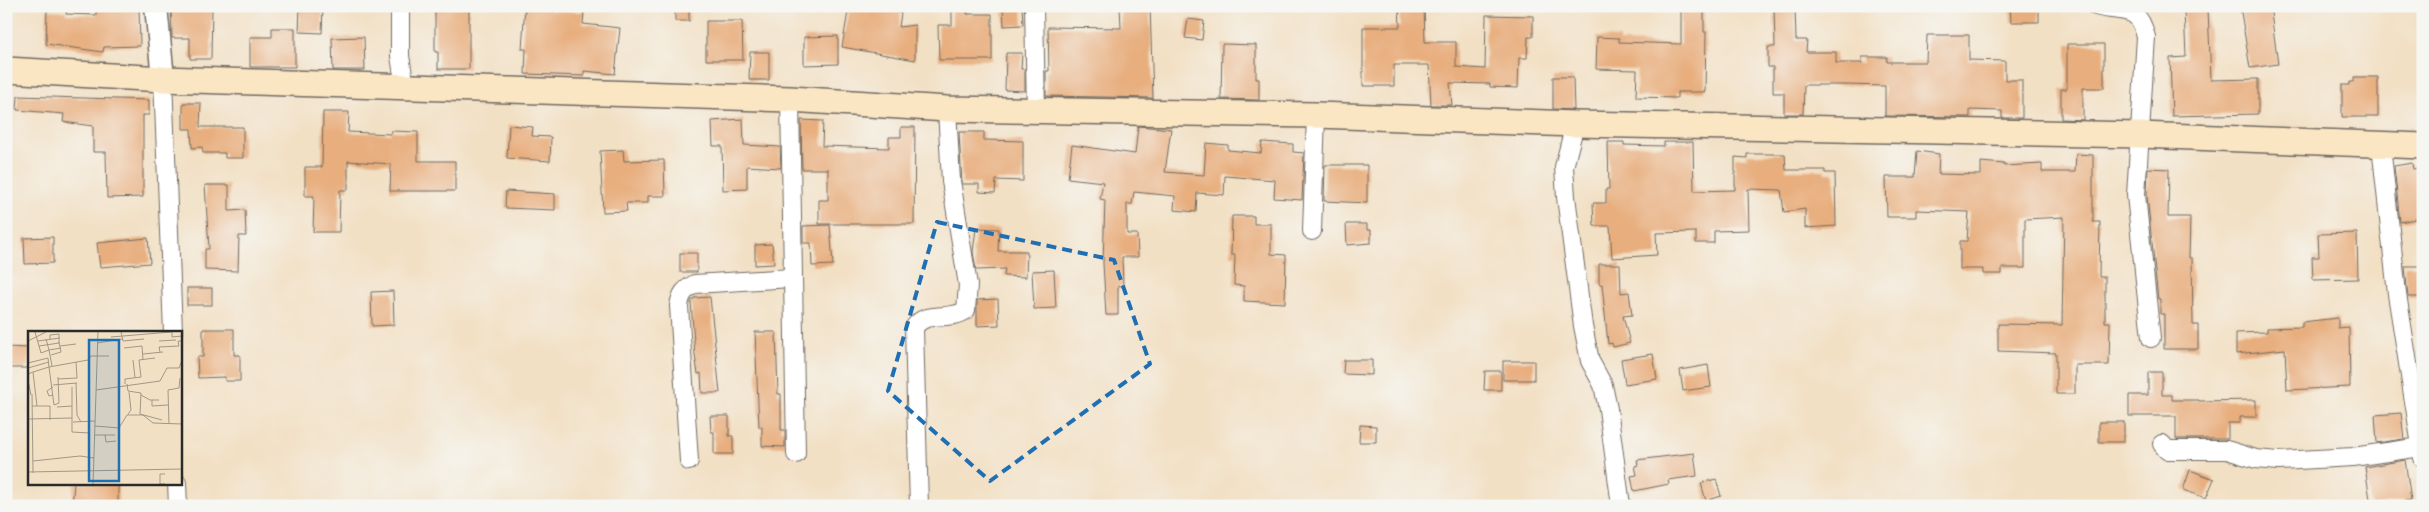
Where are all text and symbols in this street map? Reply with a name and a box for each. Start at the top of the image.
inset map [28,331,181,484]

